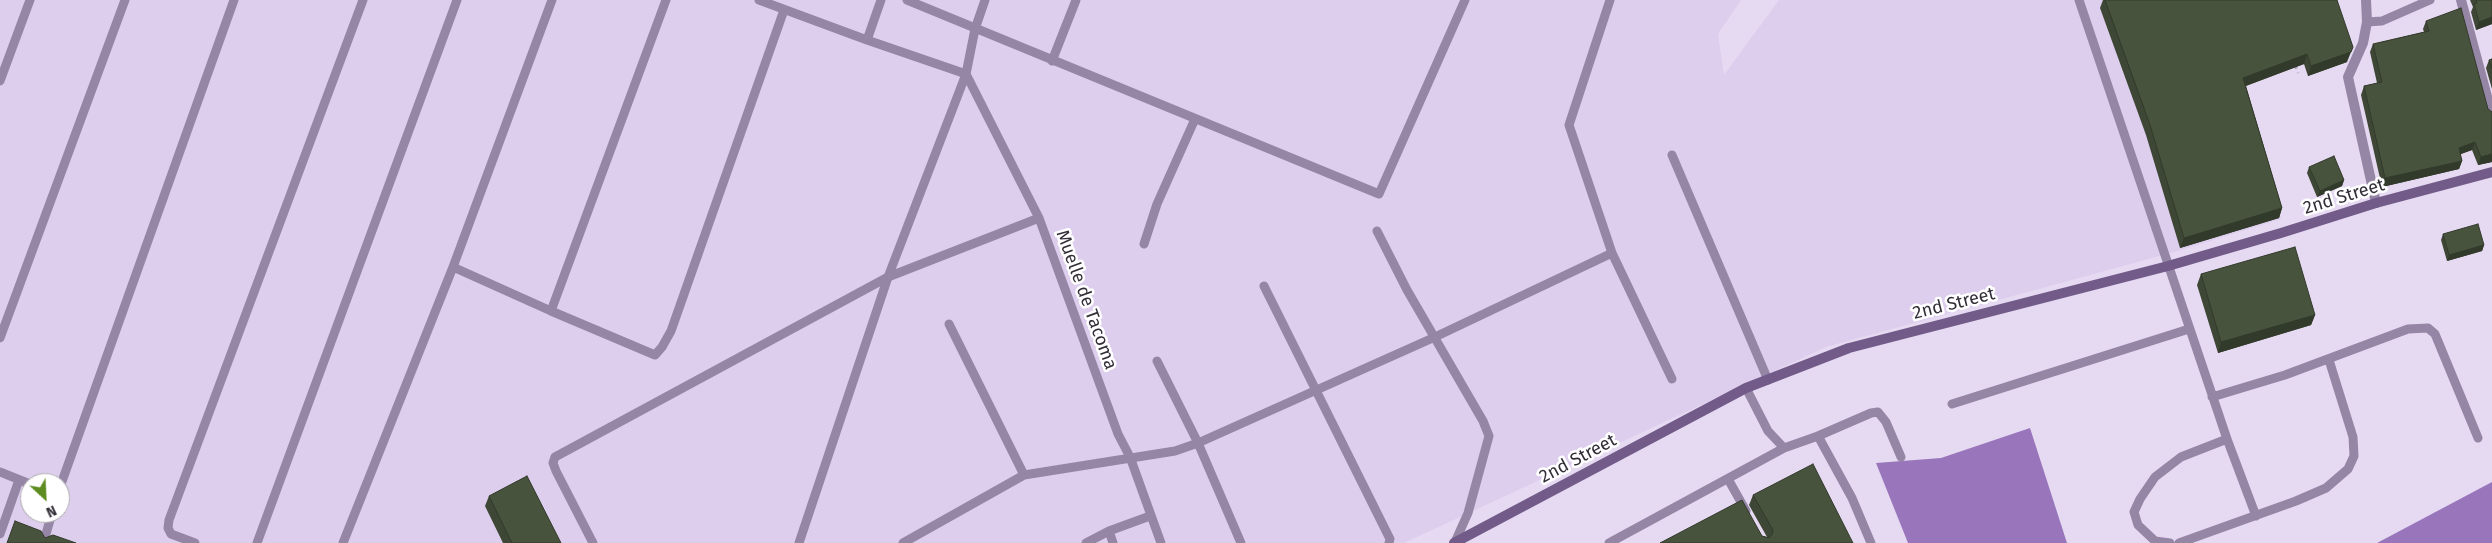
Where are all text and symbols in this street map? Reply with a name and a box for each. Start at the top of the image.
street label: 2nd Street [2301,174,2387,220]
street label: Muelle de Tacoma [1051,227,1121,373]
street label: 2nd Street [1911,283,1997,325]
street label: 2nd Street [1536,430,1620,488]
north arrow [20,473,70,523]
text: N [43,501,59,521]

